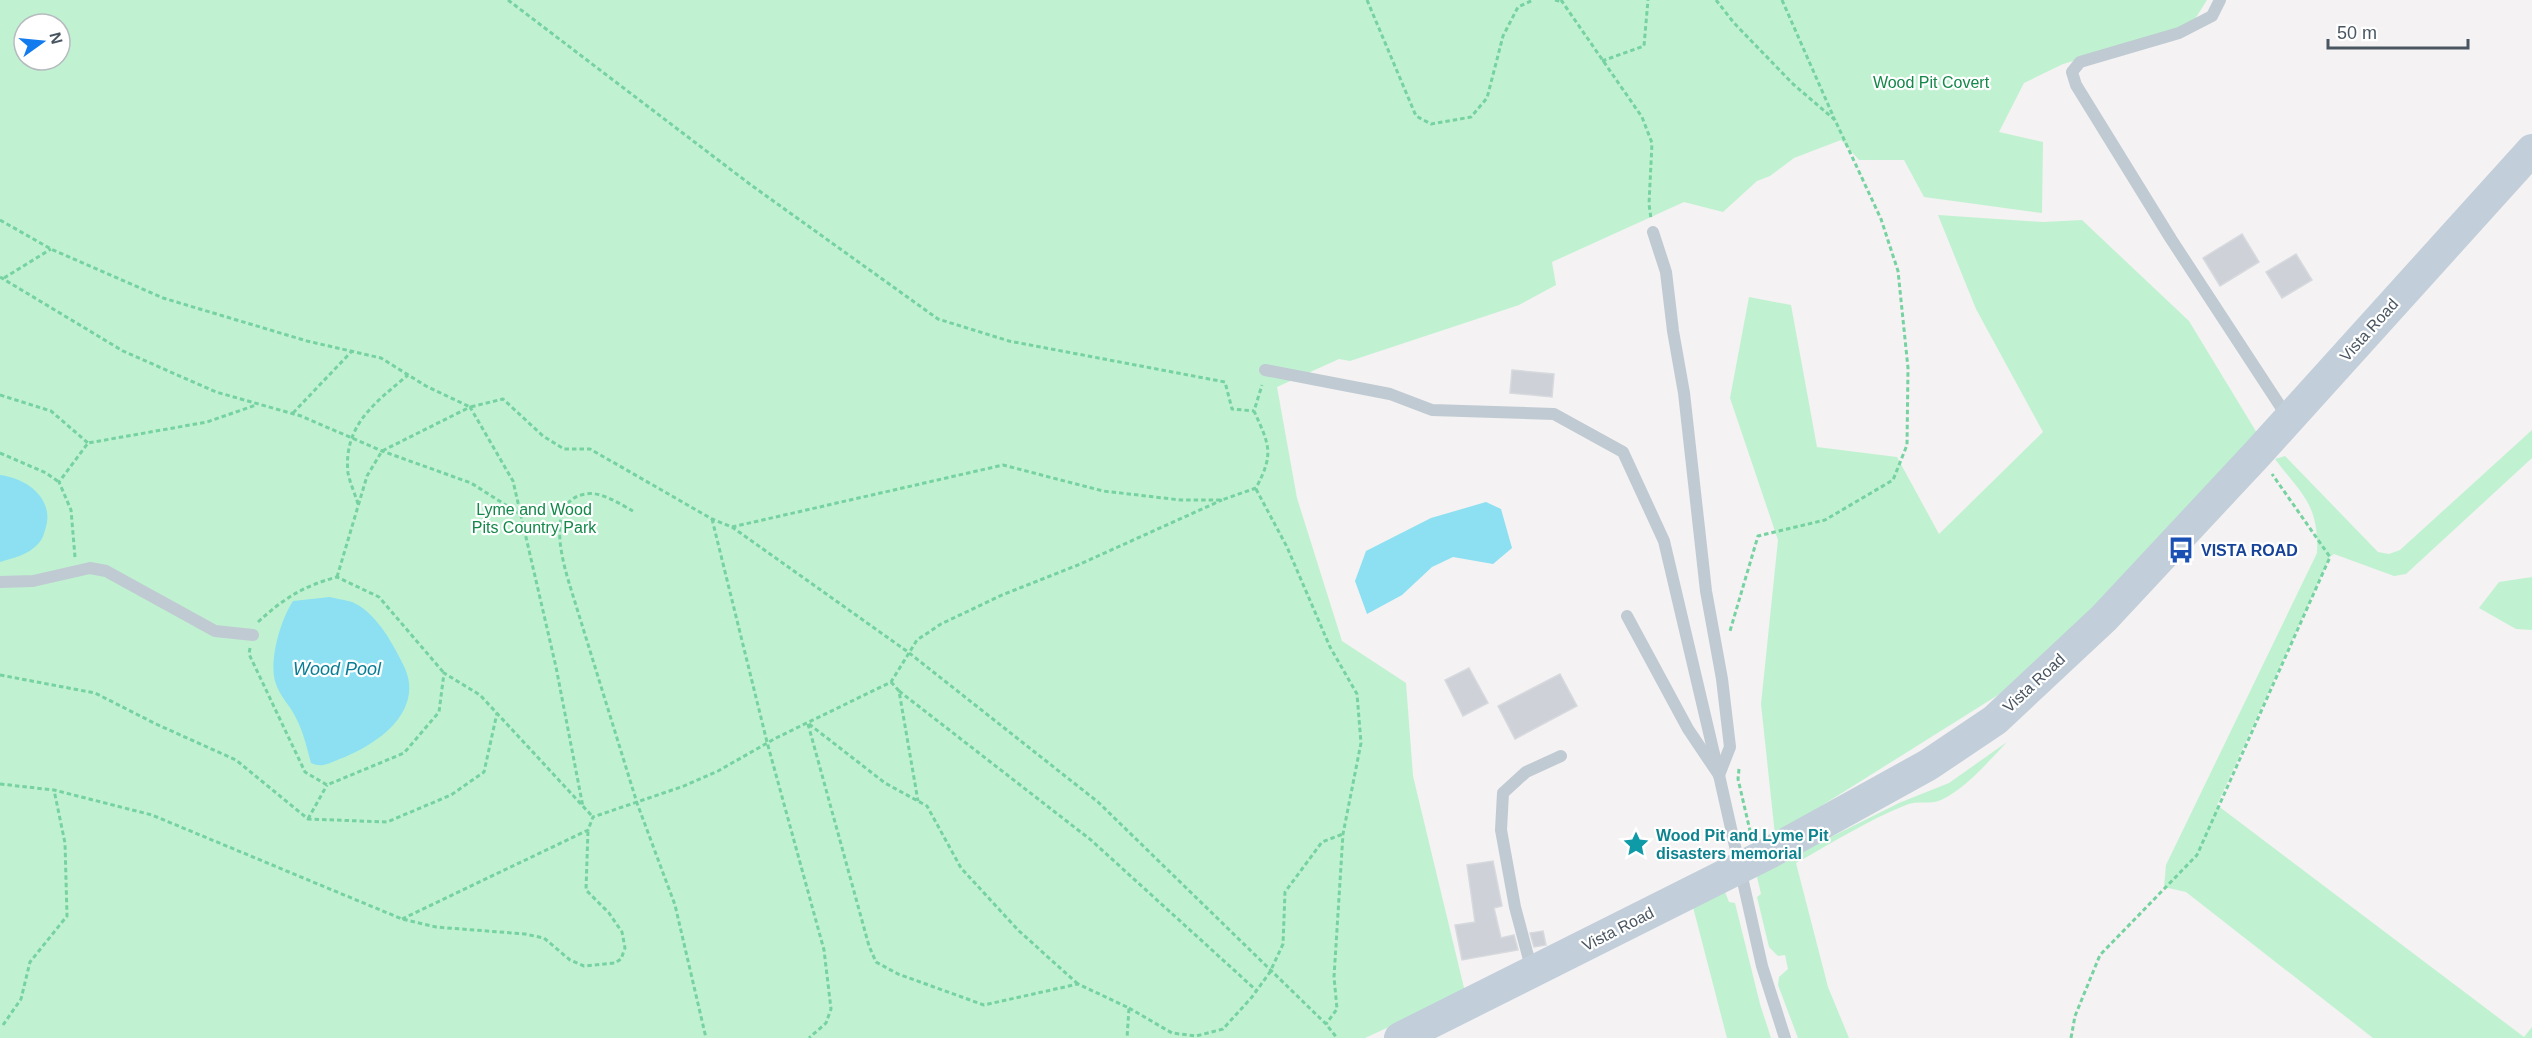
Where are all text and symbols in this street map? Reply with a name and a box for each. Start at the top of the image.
north arrow [12,12,72,72]
scale bar [2328,12,2468,50]
text: 50 m [2337,23,2377,43]
text: N [46,30,66,46]
park label: Wood Pit Covert [1873,74,1990,91]
street label: Vista Road [2337,295,2401,365]
park label: Lyme and Wood Pits Country Park [472,501,597,536]
bus stop icon: VISTA ROAD [2166,535,2196,565]
place label: VISTA ROAD [2201,542,2298,559]
street label: Vista Road [2000,650,2068,716]
water label: Wood Pool [293,659,382,679]
place label: Wood Pit and Lyme Pit disasters memorial [1656,827,1829,862]
place icon: Wood Pit and Lyme Pit disasters memorial [1621,829,1651,859]
street label: Vista Road [1579,904,1657,954]

